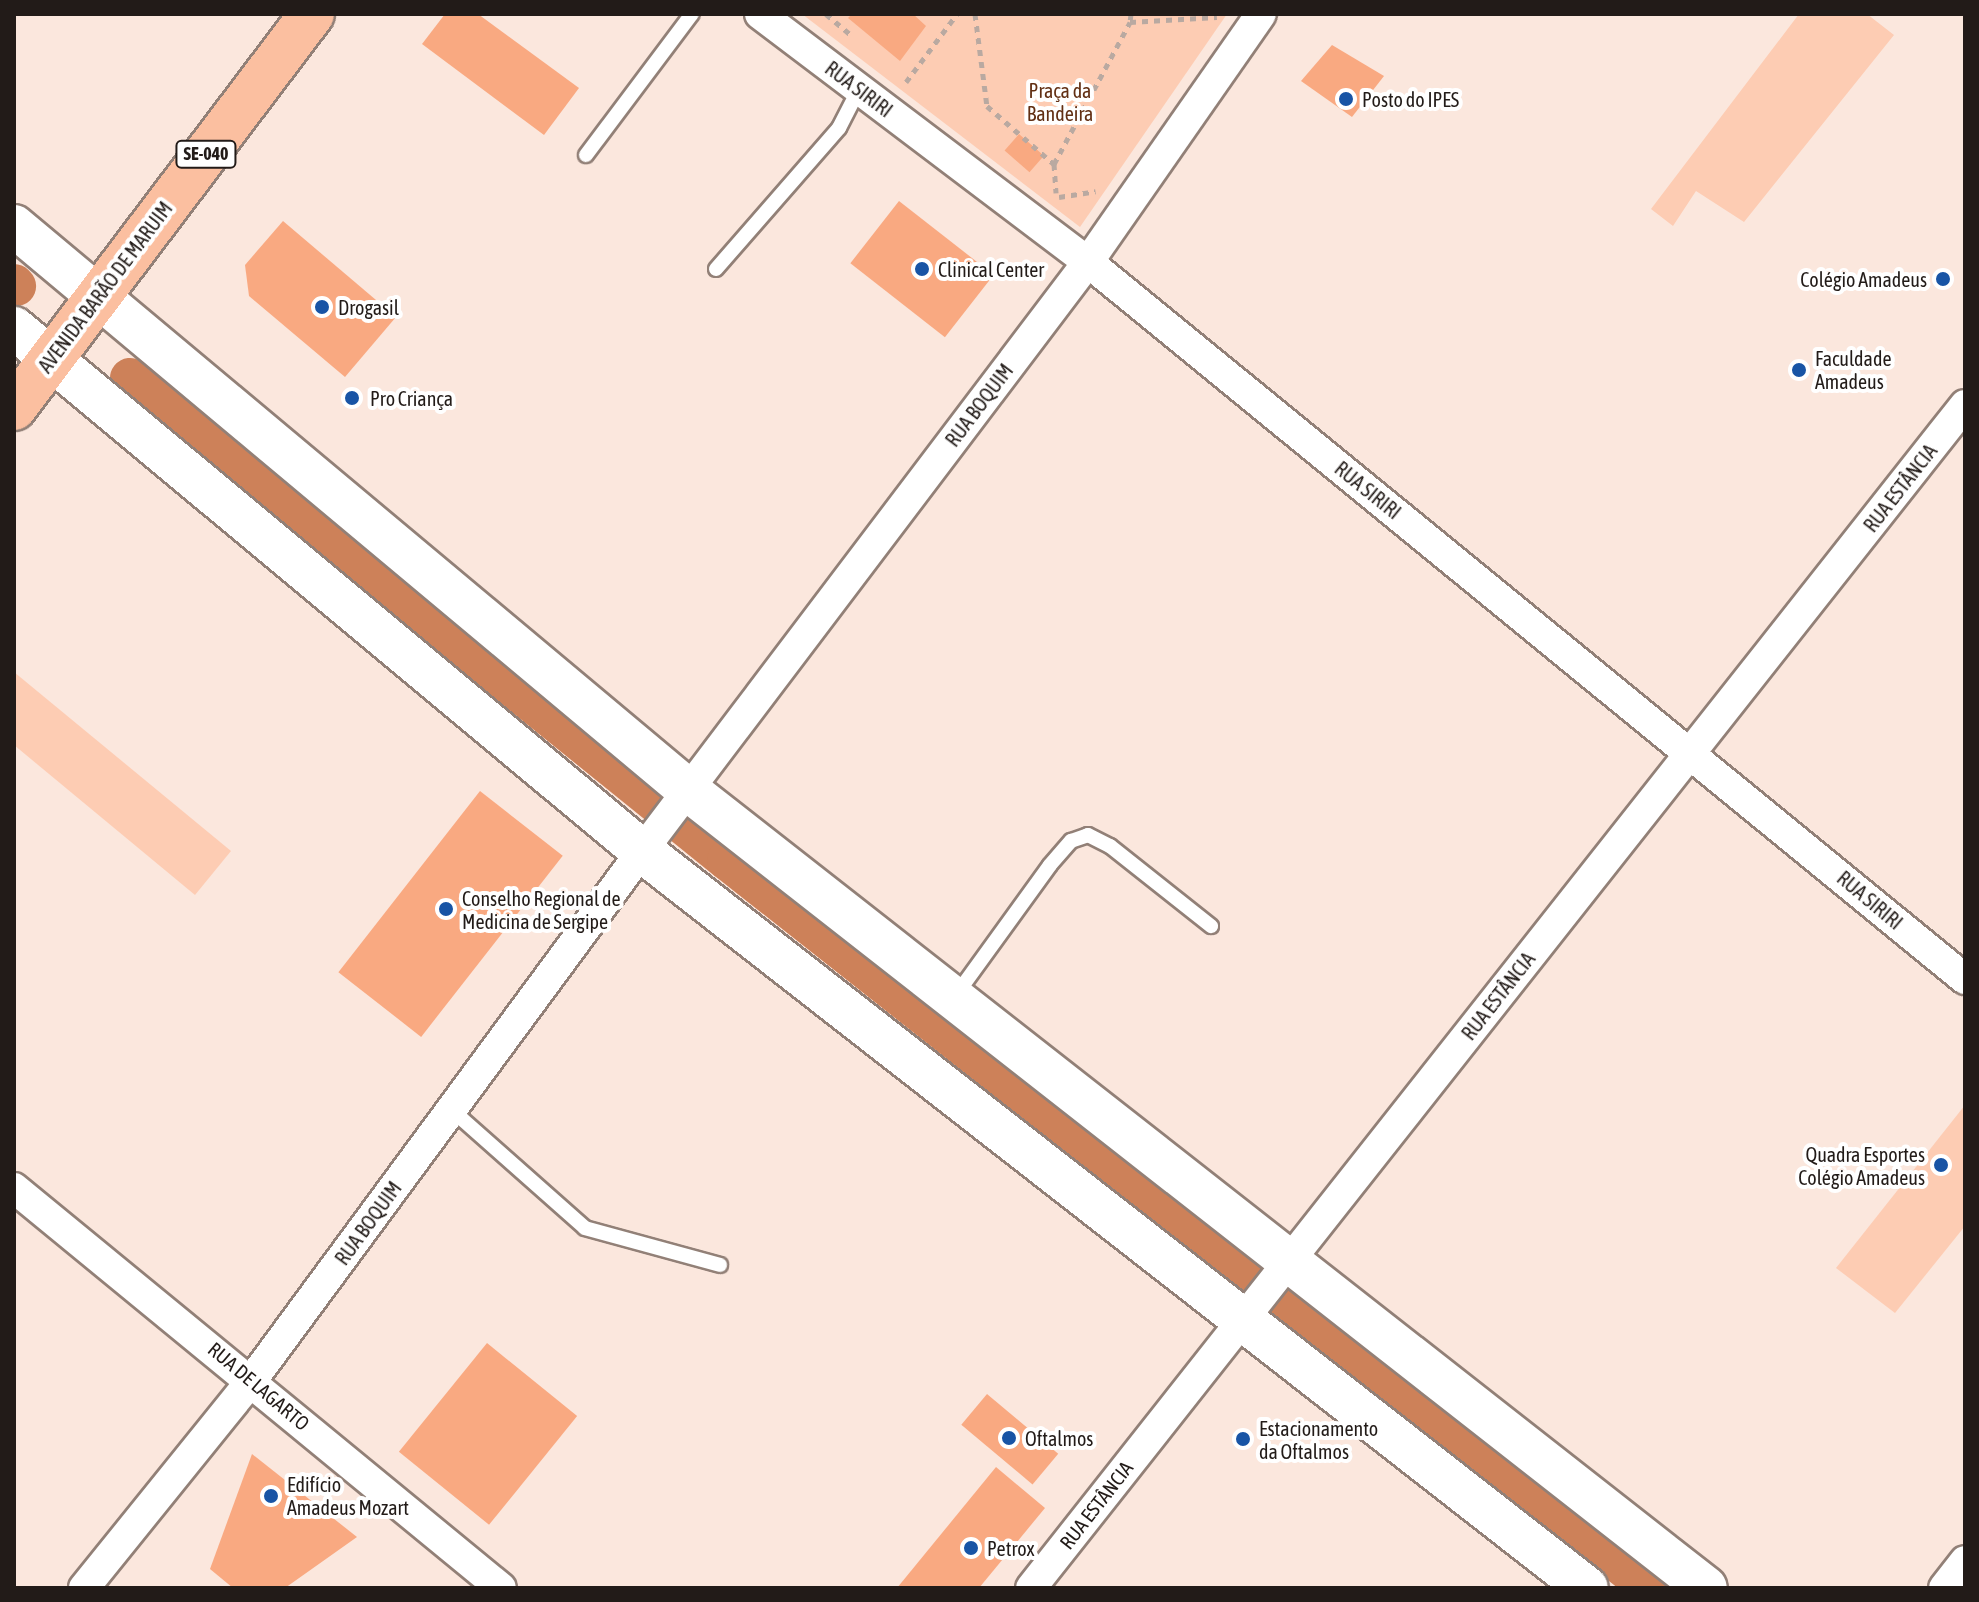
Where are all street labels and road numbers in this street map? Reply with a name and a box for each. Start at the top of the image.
street label: RUA SIRIRI [821,56,897,122]
road number: SE-040 [174,140,238,168]
street label: AVENIDA BARÃO DE MARUIM [33,197,177,377]
street label: RUA BOQUIM [940,359,1018,451]
street label: RUA ESTÂNCIA [1858,439,1942,537]
street label: RUA SIRIRI [1330,456,1406,524]
street label: RUA SIRIRI [1832,866,1908,934]
street label: RUA ESTÂNCIA [1456,947,1540,1045]
street label: RUA BOQUIM [330,1177,406,1269]
street label: RUA DE LAGARTO [203,1337,315,1435]
street label: RUA ESTÂNCIA [1054,1456,1138,1554]

